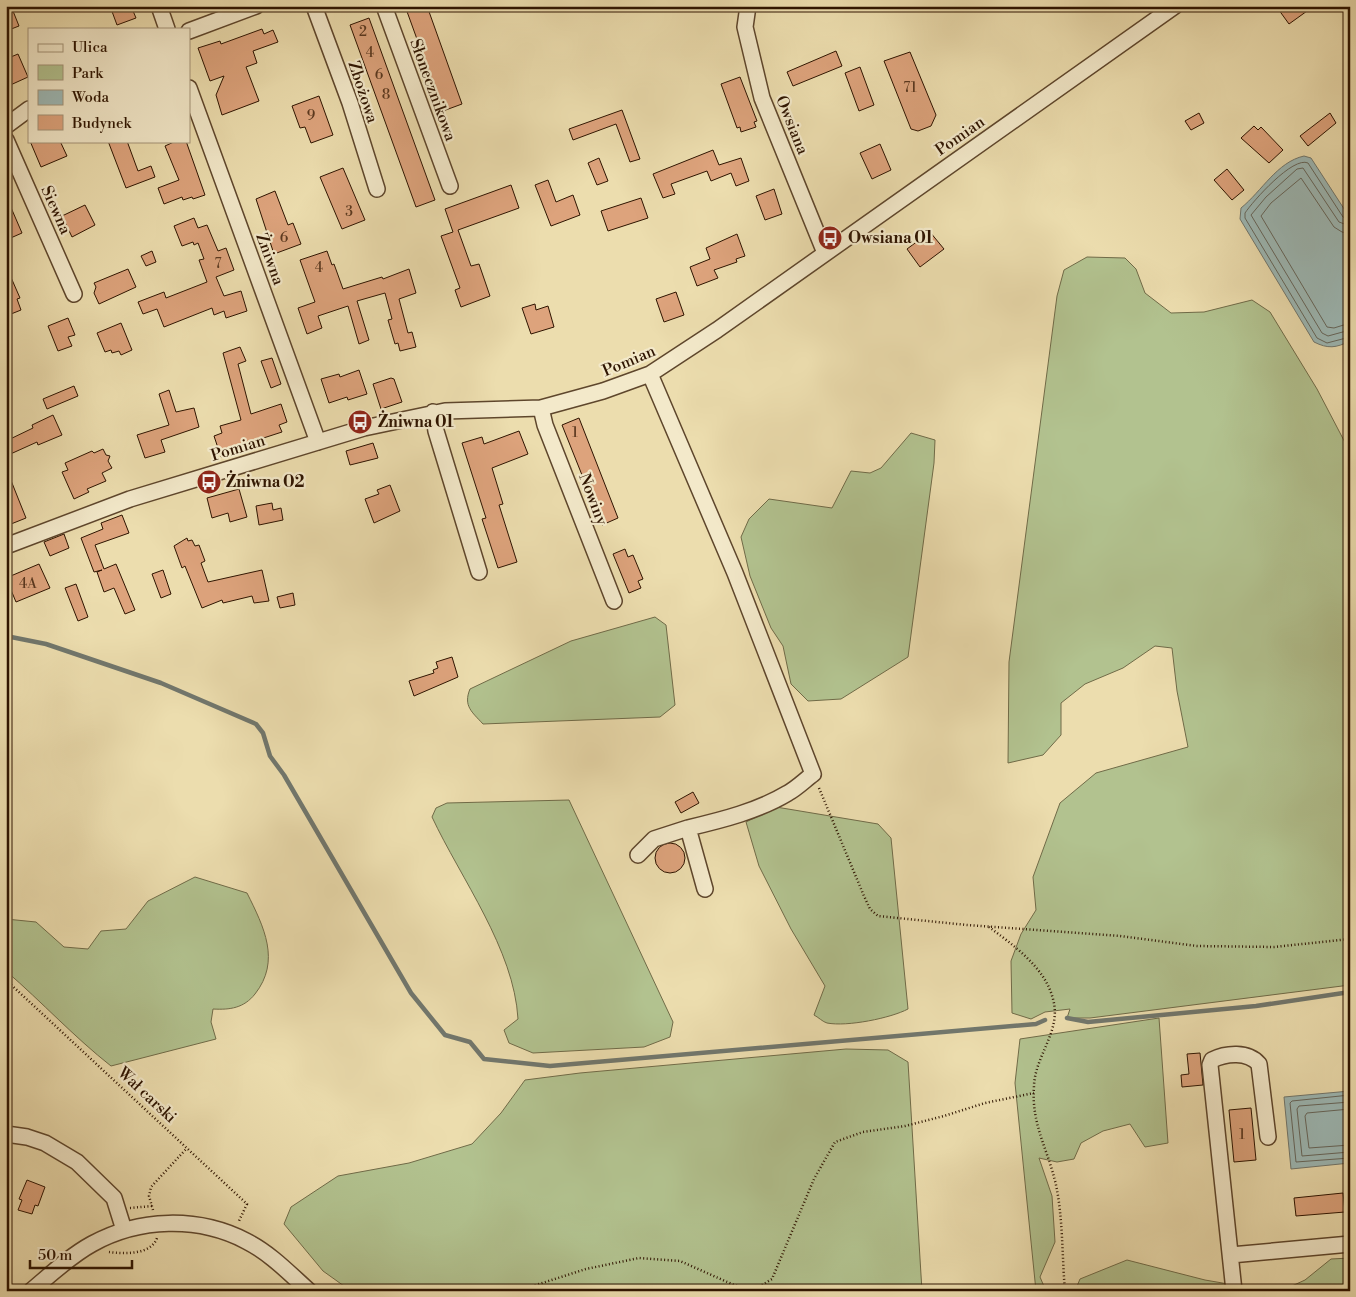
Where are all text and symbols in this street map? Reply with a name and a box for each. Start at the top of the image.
house number: 2 [359,23,367,41]
legend [28,28,190,142]
street label: Słonecznikowa [405,36,461,145]
text: Ulica [72,38,108,57]
house number: 4 [366,44,374,62]
street label: Zbożowa [344,58,383,126]
text: Park [72,64,104,83]
house number: 6 [375,66,384,84]
house number: 71 [903,79,917,97]
house number: 8 [382,86,390,104]
text: Woda [71,88,110,107]
street label: Owsiana [771,93,813,158]
house number: 9 [307,107,315,125]
street label: Pomian [931,112,989,160]
text: Budynek [71,114,133,133]
street label: Siewna [36,183,76,238]
house number: 3 [345,203,353,221]
bus stop icon: Owsiana 01 [817,225,843,251]
place label: Owsiana 01 [848,228,933,248]
house number: 6 [280,229,289,247]
street label: Żniwna [251,230,291,289]
house number: 7 [214,255,222,273]
house number: 4 [315,259,323,277]
street label: Pomian [599,341,659,381]
bus stop icon: Żniwna 01 [347,409,373,435]
place label: Żniwna 01 [378,410,454,432]
house number: 1 [572,424,578,442]
street label: Pomian [208,430,268,466]
bus stop icon: Żniwna 02 [196,469,222,495]
place label: Żniwna 02 [226,470,304,492]
street label: Nowiny [574,470,612,528]
house number: 4A [19,575,37,593]
street label: Wał carski [113,1062,181,1127]
house number: 1 [1239,1126,1245,1144]
scale bar [30,1237,132,1269]
text: 50 m [38,1246,72,1265]

